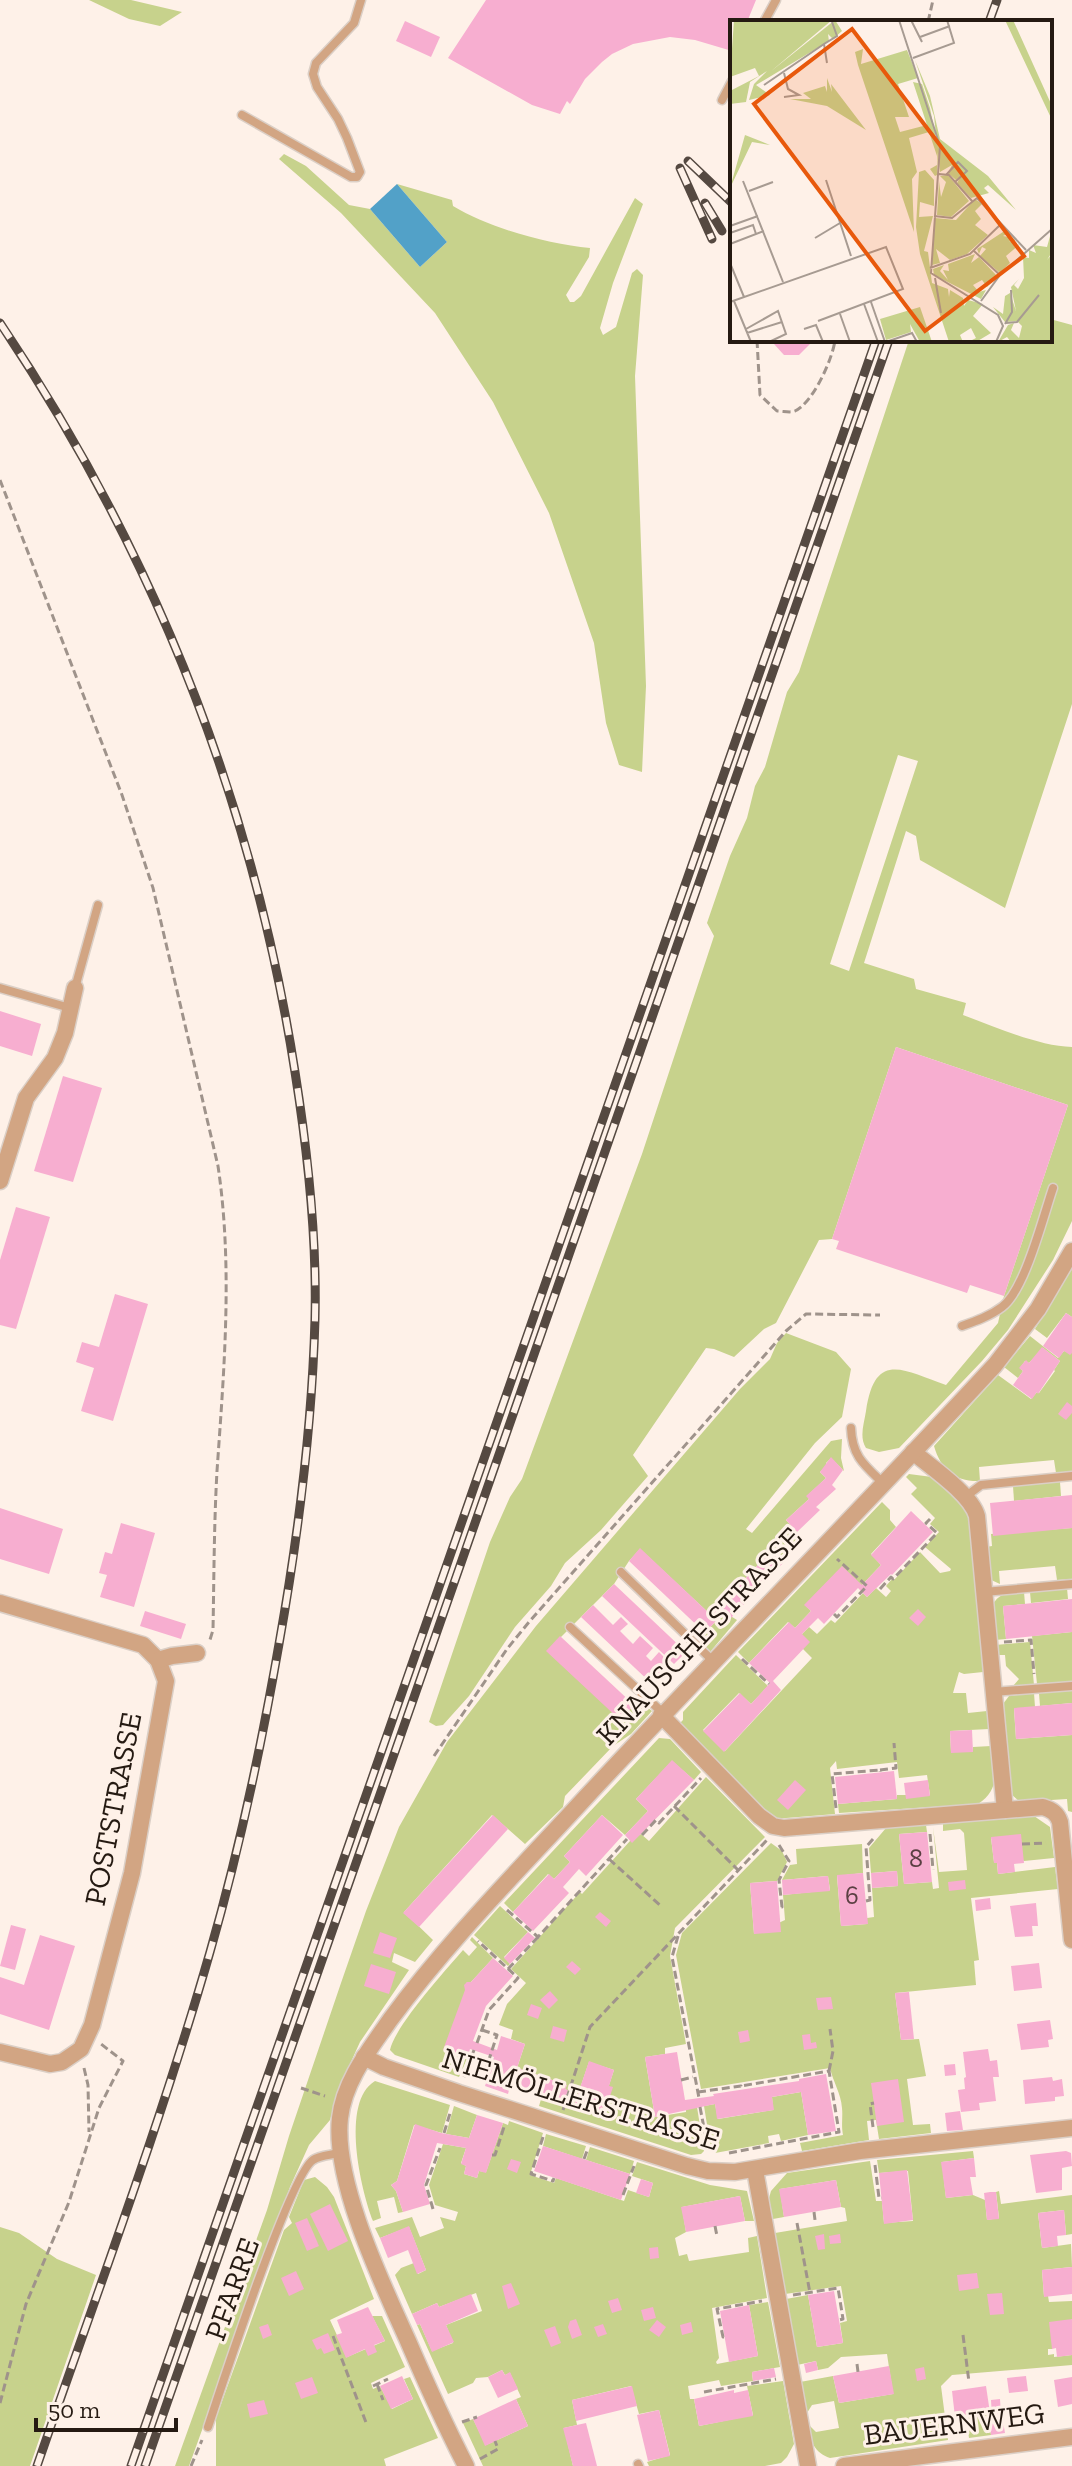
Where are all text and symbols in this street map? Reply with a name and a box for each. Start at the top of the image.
inset map [730,20,1052,342]
street label: KNAUSCHE STRASSE [589,1519,809,1753]
street label: POSTSTRASSE [77,1709,149,1909]
house number: 8 [909,1842,923,1874]
house number: 6 [845,1879,859,1911]
street label: NIEMÖLLERSTRASSE [438,2040,724,2158]
street label: PFARRE [197,2233,267,2345]
scale bar [36,2382,176,2432]
text: 50 m [48,2395,101,2424]
street label: BAUERNWEG [862,2395,1046,2453]

